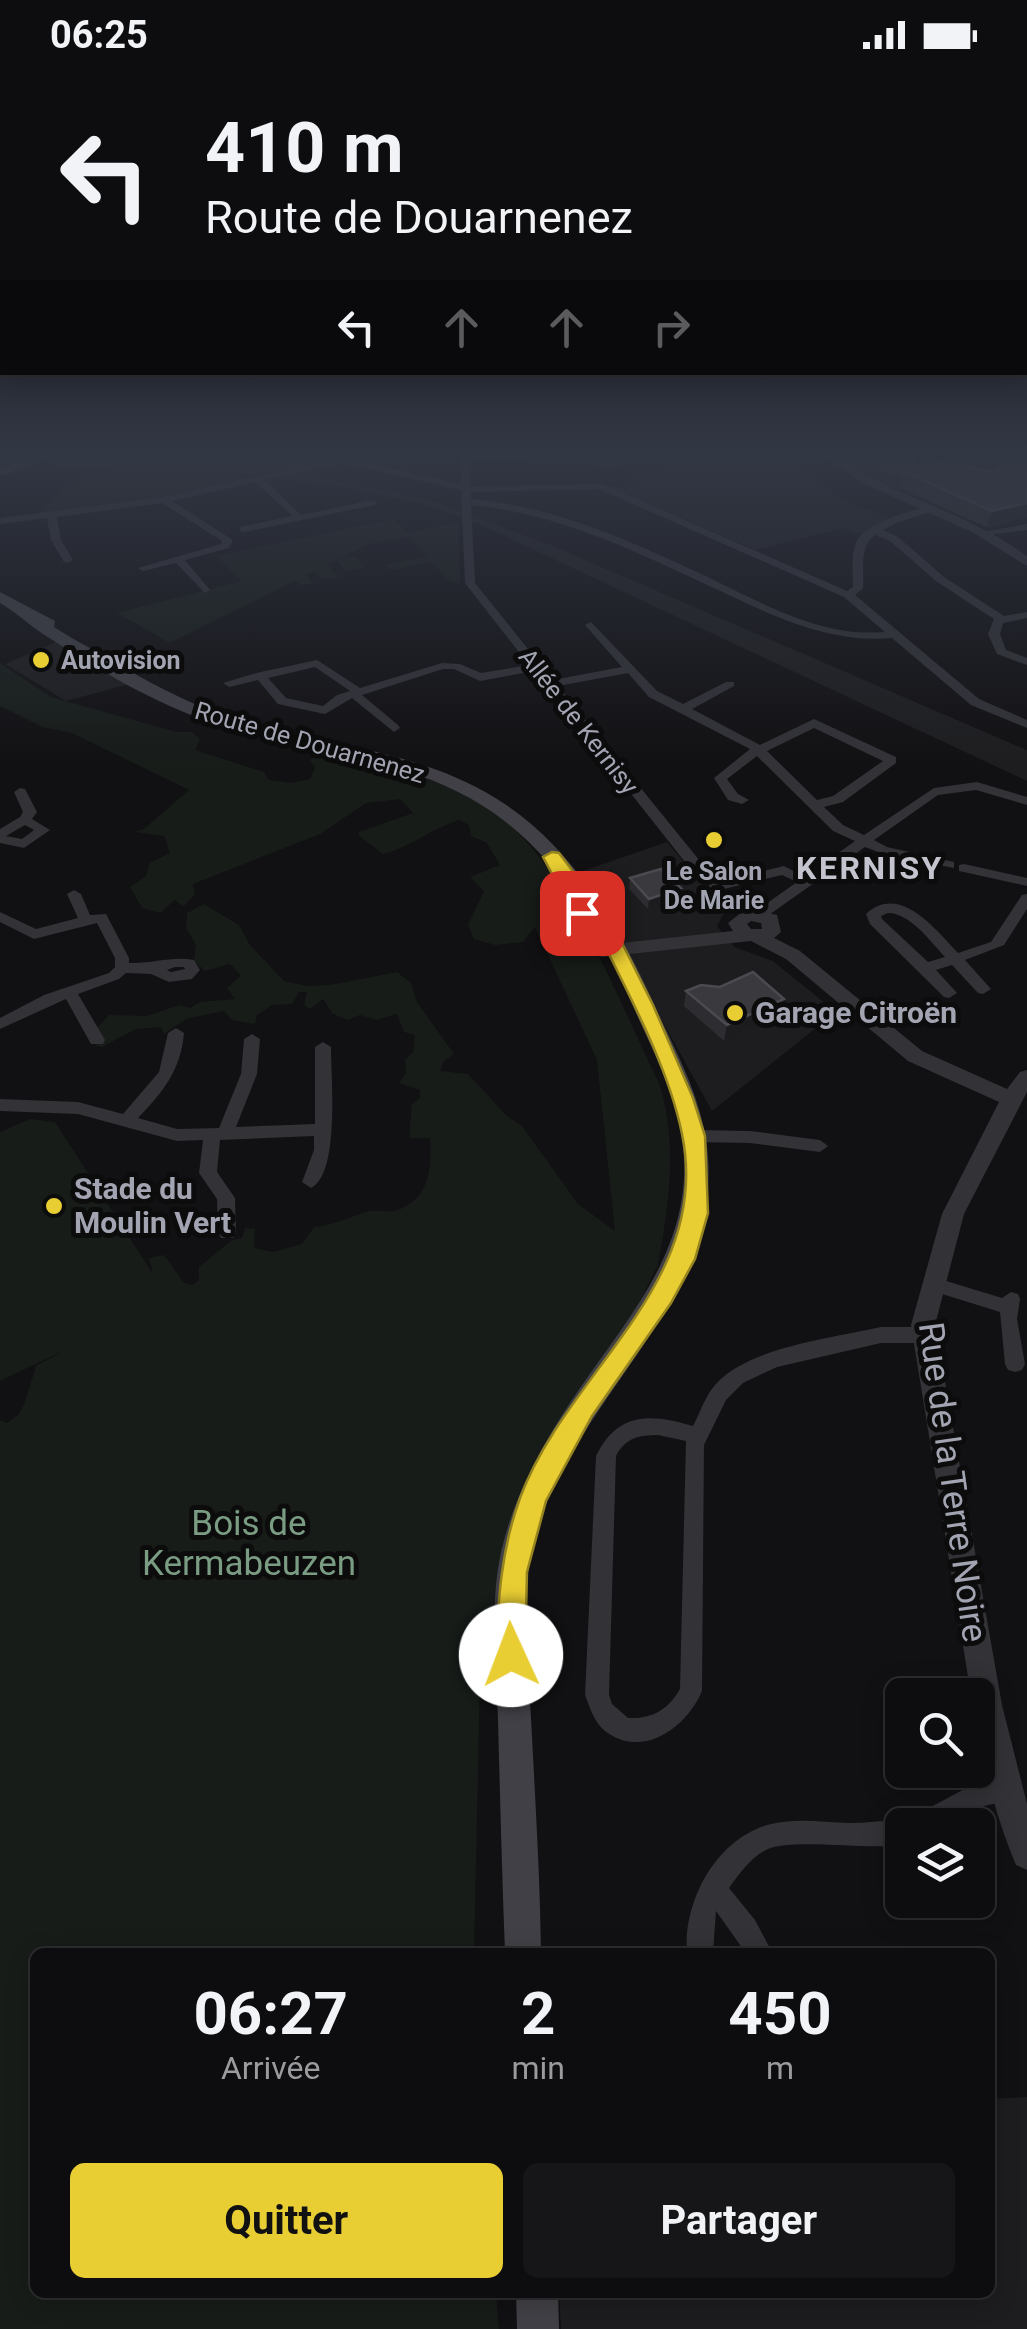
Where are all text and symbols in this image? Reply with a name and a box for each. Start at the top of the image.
text: 06:25 [50,13,148,57]
text: 410 m [205,107,404,189]
icon: left [40,110,170,240]
text: Route de Douarnenez [205,191,633,244]
icon: left [329,300,384,355]
icon: ahead [434,300,489,355]
icon: ahead [539,300,594,355]
icon: right [644,300,699,355]
street label: Allée de Kernisy [513,643,644,800]
place label: Autovision [61,646,181,675]
marker: Autovision [30,649,52,671]
street label: Route de Douarnenez [192,696,428,789]
marker: Le Salon De Marie [703,829,725,851]
district label: KERNISY [796,849,944,887]
place label: Le Salon De Marie [664,857,764,915]
pin [540,871,625,956]
icon: arrive [555,886,610,941]
place label: Garage Citroën [755,995,957,1030]
marker: Garage Citroën [724,1002,746,1024]
place label: Stade du Moulin Vert [74,1171,231,1240]
marker: Stade du Moulin Vert [43,1195,65,1217]
street label: Rue de la Terre Noire [910,1320,995,1645]
park label: Bois de Kermabeuzen [142,1503,356,1584]
position arrow [459,1603,563,1707]
map controls [885,1678,995,1918]
button: search [885,1678,995,1788]
button: layers [885,1808,995,1918]
text: 06:27 [193,1978,348,2049]
text: 2 [521,1978,555,2049]
text: 450 [728,1978,832,2049]
text: Arrivée [221,2049,320,2087]
text: min [511,2049,565,2087]
text: m [766,2049,794,2087]
button: Quitter [70,2163,503,2278]
button: Partager [523,2163,955,2278]

